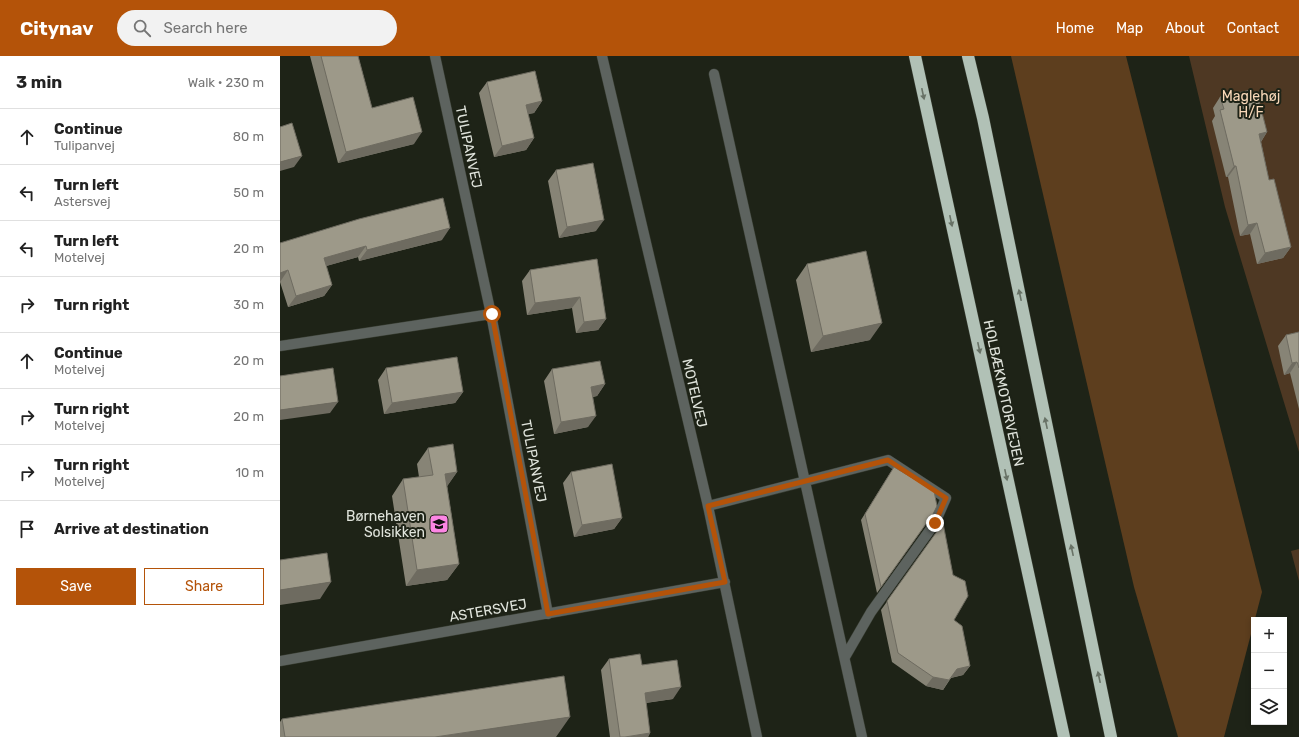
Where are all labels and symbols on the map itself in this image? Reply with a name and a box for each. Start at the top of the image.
one-way arrow [921,88,927,100]
park label: Maglehøj H/F [1222,88,1280,121]
street label: TULIPANVEJ [451,104,486,190]
one-way arrow [949,215,955,227]
one-way arrow [1016,289,1022,302]
route start [483,305,501,323]
street label: HOLBÆKMOTORVEJEN [980,318,1027,468]
one-way arrow [976,342,982,354]
street label: MOTELVEJ [678,357,711,429]
one-way arrow [1043,417,1049,429]
street label: TULIPANVEJ [517,418,550,504]
one-way arrow [1004,469,1010,481]
place label: Børnehaven Solsikken [346,508,425,541]
school or university icon: Børnehaven Solsikken [428,513,450,535]
route end [926,514,944,532]
one-way arrow [1069,544,1075,556]
street label: ASTERSVEJ [448,595,528,626]
one-way arrow [1095,671,1101,683]

